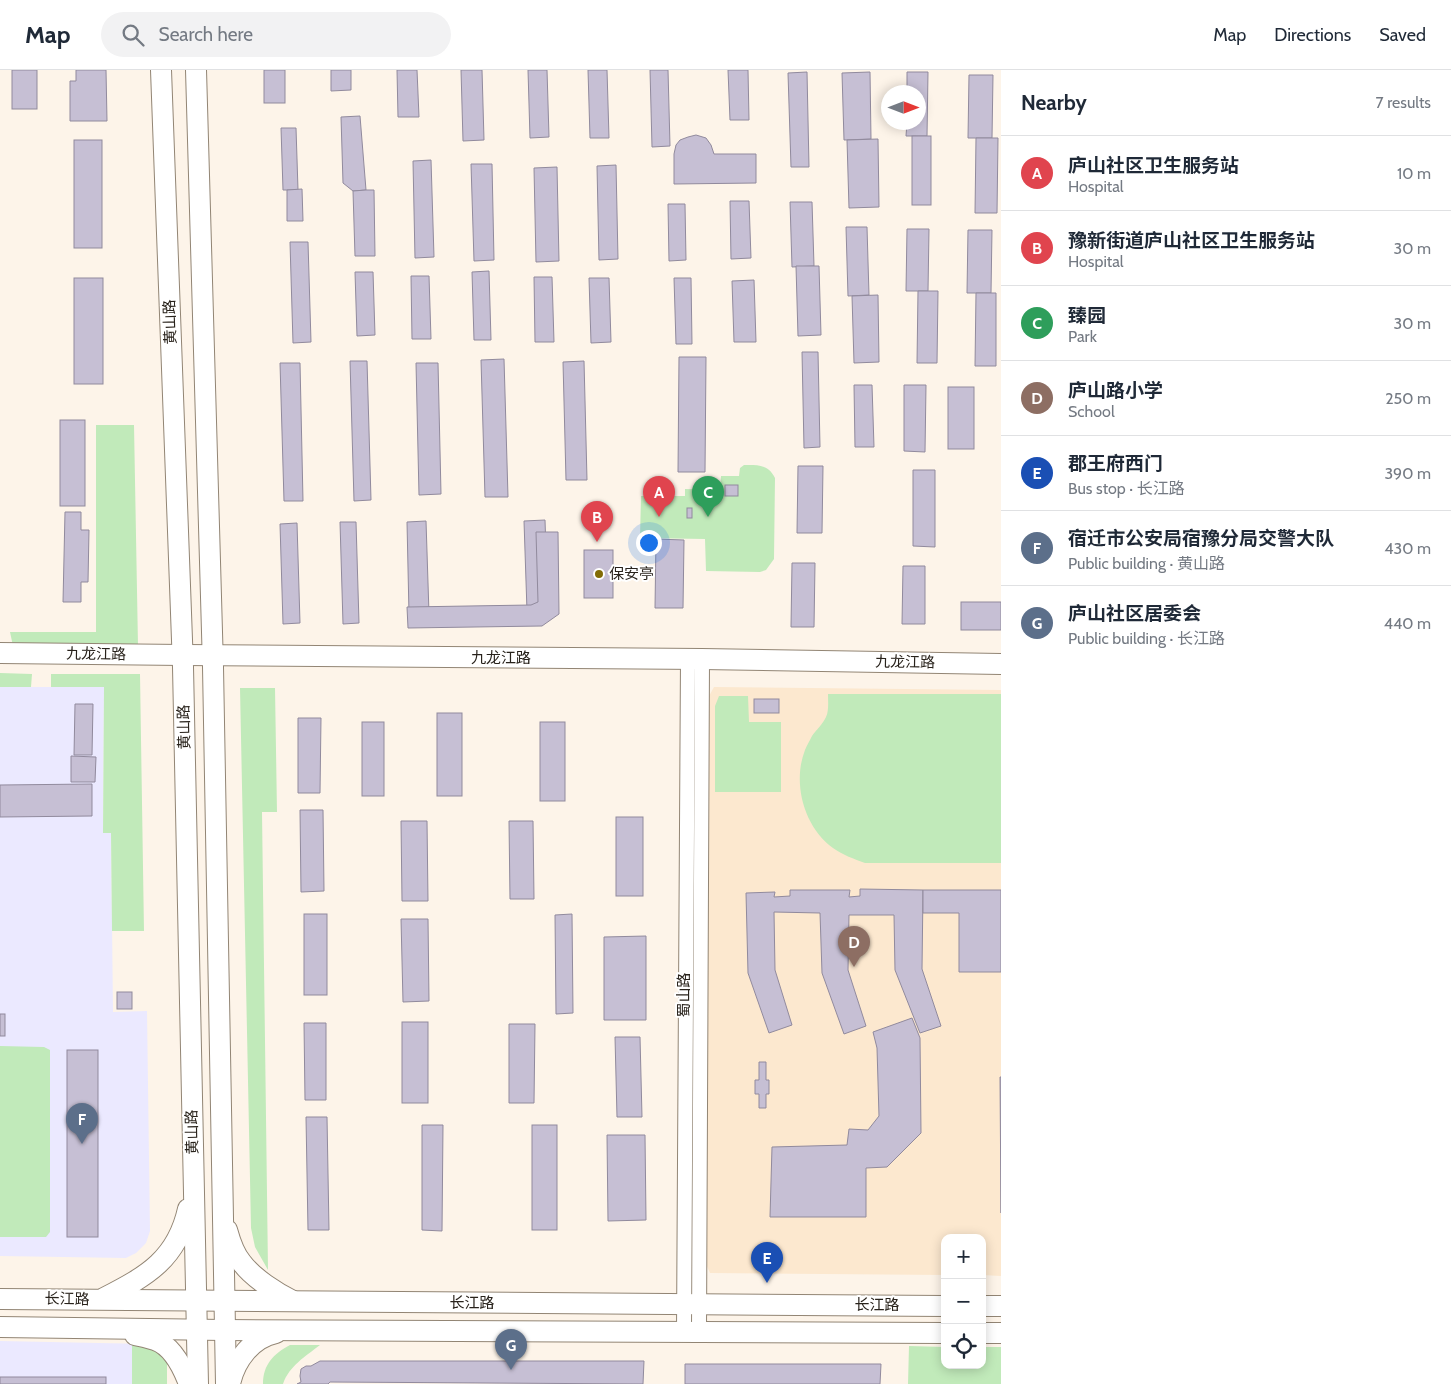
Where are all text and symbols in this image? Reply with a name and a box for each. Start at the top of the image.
search box [101,12,451,57]
text: Map [25,20,71,49]
icon: search [119,21,147,49]
text: Search here [159,23,253,46]
text: Map [1213,24,1246,46]
text: Directions [1274,24,1351,46]
text: Saved [1379,24,1426,46]
north arrow [881,85,926,130]
text: Nearby [1021,90,1087,115]
text: 7 results [1376,93,1431,112]
text: 庐山社区卫生服务站 [1068,154,1239,177]
text: A [1032,164,1042,183]
text: 10 m [1397,164,1431,183]
text: Hospital [1068,177,1124,196]
text: 豫新街道庐山社区卫生服务站 [1068,229,1315,252]
text: B [1032,239,1042,258]
text: 30 m [1394,239,1431,258]
text: Hospital [1068,252,1124,271]
street label: 黄山路 [160,299,180,345]
text: 臻园 [1068,304,1106,327]
text: C [1032,314,1042,333]
text: 30 m [1394,314,1431,333]
text: Park [1068,327,1097,346]
text: 庐山路小学 [1068,379,1163,402]
text: D [1031,389,1043,408]
text: 250 m [1385,389,1431,408]
text: School [1068,402,1115,421]
text: 郡王府西门 [1068,452,1163,475]
text: E [1032,464,1042,483]
text: 390 m [1384,464,1431,483]
pin: A [643,476,675,517]
pin: C [692,476,724,517]
text: Bus stop · 长江路 [1068,479,1185,498]
pin: B [581,501,613,542]
text: 宿迁市公安局宿豫分局交警大队 [1068,527,1334,550]
your location [636,530,662,556]
text: F [1033,539,1041,558]
text: 430 m [1384,539,1431,558]
text: Public building · 黄山路 [1068,554,1225,573]
place label: 保安亭 [609,565,654,583]
marker: 保安亭 [593,568,605,580]
text: 庐山社区居委会 [1068,602,1201,625]
text: G [1032,614,1042,633]
text: 440 m [1384,614,1431,633]
text: Public building · 长江路 [1068,629,1225,648]
street label: 九龙江路 [66,644,126,664]
street label: 九龙江路 [471,649,531,667]
street label: 九龙江路 [875,652,935,672]
street label: 黄山路 [175,704,193,750]
pin: D [838,926,870,967]
street label: 蜀山路 [675,972,693,1018]
pin: F [66,1103,98,1144]
street label: 黄山路 [183,1109,201,1155]
map controls [941,1234,986,1369]
button: + [941,1234,986,1279]
pin: E [751,1242,783,1283]
button: − [941,1279,986,1324]
street label: 长江路 [44,1290,90,1308]
street label: 长江路 [449,1294,495,1312]
street label: 长江路 [854,1296,900,1314]
button: locate [941,1324,986,1369]
pin: G [495,1329,527,1370]

